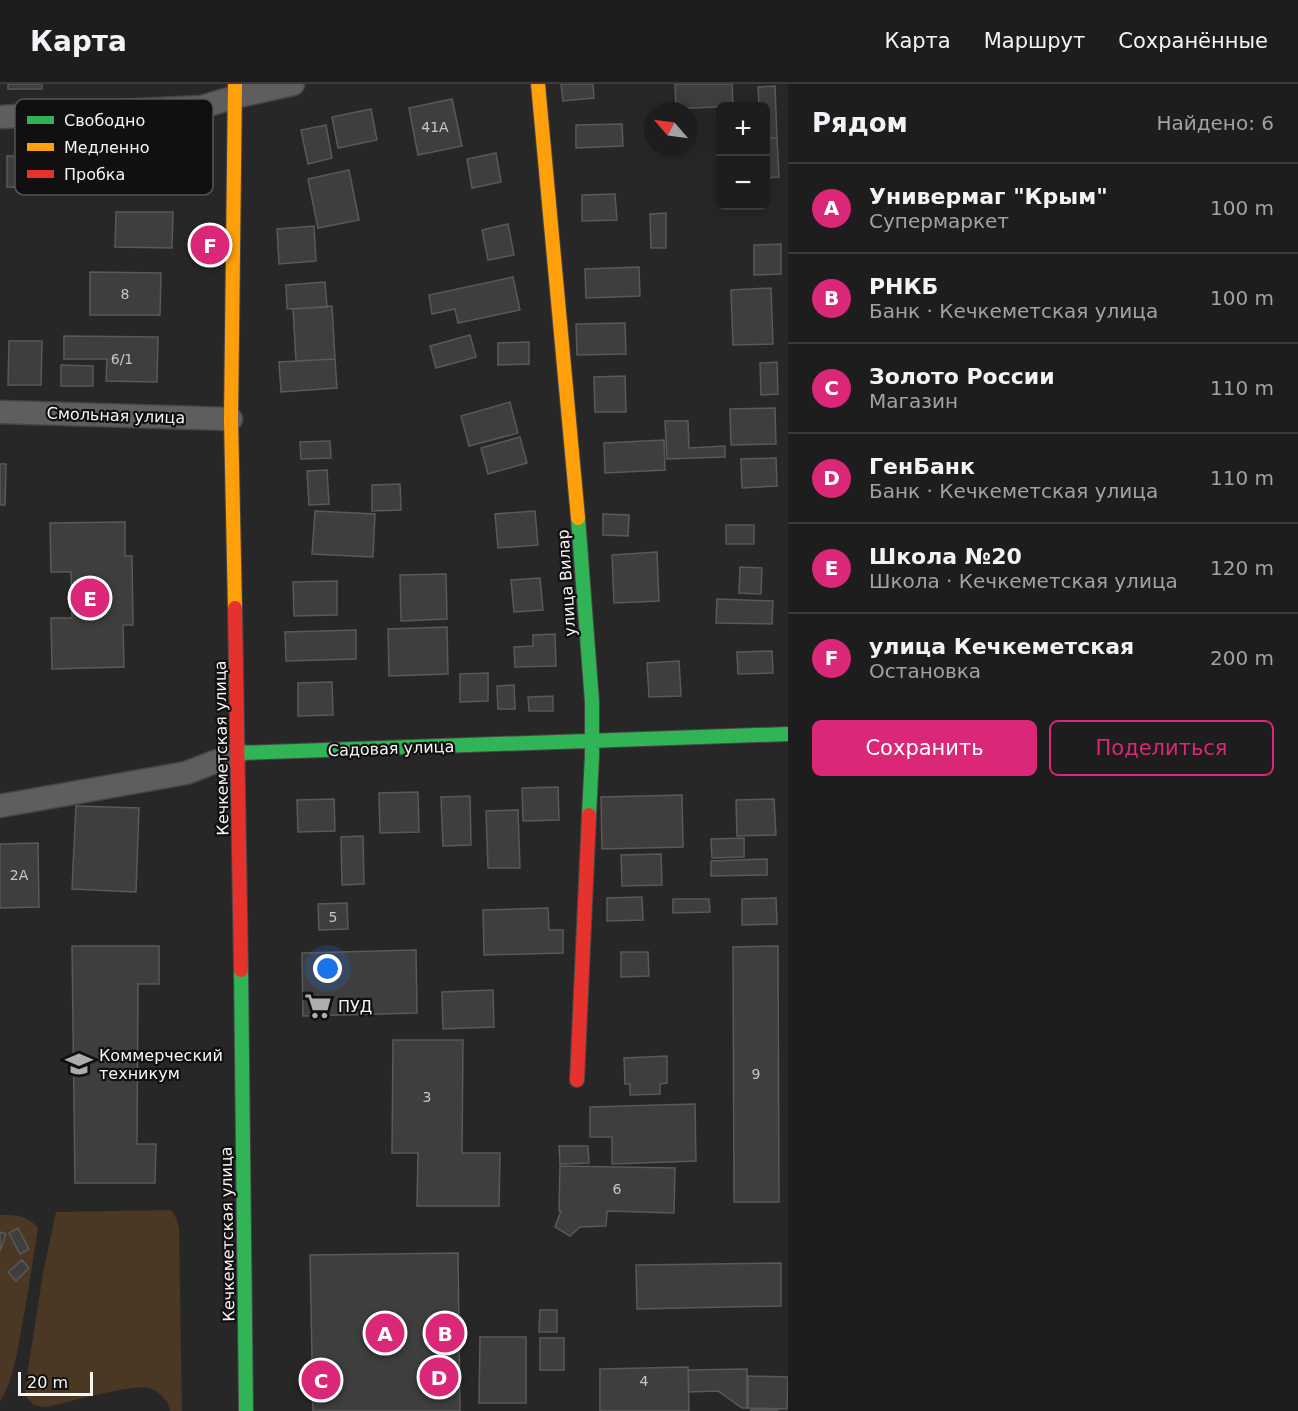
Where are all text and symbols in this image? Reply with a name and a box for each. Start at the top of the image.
text: Карта [30,25,127,58]
text: Карта [885,29,951,53]
text: Маршрут [984,29,1085,53]
text: Сохранённые [1118,29,1268,53]
legend [15,99,213,195]
north arrow [644,102,698,156]
map controls [716,102,770,210]
button: + [716,102,770,156]
text: Рядом [812,108,908,138]
text: Свободно [64,111,145,130]
text: Найдено: 6 [1156,111,1274,135]
house number: 41А [421,119,449,135]
text: Медленно [64,138,150,157]
button: − [716,156,770,210]
text: Пробка [64,165,125,184]
text: Универмаг "Крым" [869,184,1108,209]
text: A [824,196,839,220]
text: 100 m [1210,196,1274,220]
text: Супермаркет [869,209,1009,233]
pin: F [190,222,230,268]
text: РНКБ [869,274,938,299]
house number: 8 [121,286,129,302]
text: B [824,286,839,310]
text: 100 m [1210,286,1274,310]
text: Банк · Кечкеметская улица [869,299,1158,323]
house number: 6/1 [111,351,133,367]
text: Золото России [869,364,1055,389]
text: C [824,376,839,400]
text: 110 m [1210,376,1274,400]
text: Магазин [869,389,958,413]
street label: Смольная улица [46,404,185,427]
text: ГенБанк [869,454,975,479]
text: D [823,466,840,490]
text: 110 m [1210,466,1274,490]
text: Банк · Кечкеметская улица [869,479,1158,503]
street label: улица Вилар [553,529,580,637]
text: Школа №20 [869,544,1022,569]
text: E [825,556,838,580]
text: 120 m [1210,556,1274,580]
text: Школа · Кечкеметская улица [869,569,1178,593]
pin: E [70,576,110,620]
text: улица Кечкеметская [869,634,1134,659]
text: F [825,646,838,670]
text: 200 m [1210,646,1274,670]
text: Остановка [869,659,981,683]
street label: Кечкеметская улица [210,660,233,836]
button: Сохранить [812,720,1037,776]
button: Поделиться [1049,720,1274,776]
street label: Садовая улица [327,737,455,760]
house number: 2А [10,867,29,883]
house number: 5 [329,909,337,925]
your location [313,954,342,983]
supermarket icon: ПУД [303,991,333,1021]
place label: ПУД [338,997,372,1016]
place label: Коммерческий техникум [99,1046,223,1083]
school or university icon: Коммерческий техникум [64,1049,94,1079]
house number: 9 [752,1066,760,1082]
house number: 3 [423,1089,431,1105]
street label: Кечкеметская улица [216,1146,239,1322]
house number: 6 [613,1181,622,1197]
pin: A [366,1310,404,1356]
pin: B [426,1310,464,1356]
pin: D [420,1354,458,1400]
pin: C [302,1358,340,1402]
scale bar [18,1369,93,1396]
text: 20 m [27,1373,68,1392]
house number: 4 [640,1373,649,1389]

